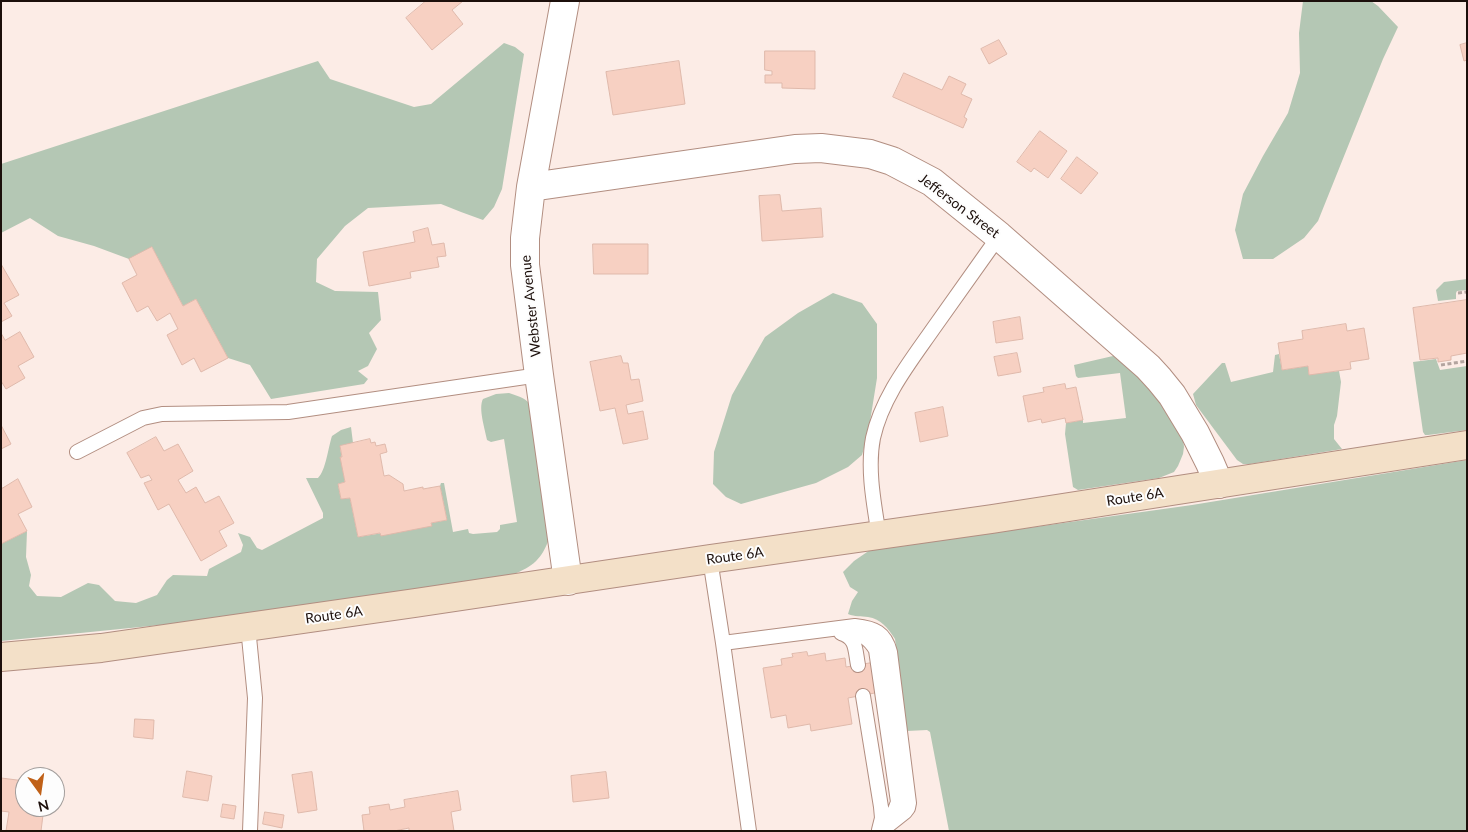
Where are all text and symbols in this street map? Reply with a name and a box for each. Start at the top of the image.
street label: Jefferson Street [915,170,1003,242]
street label: Webster Avenue [517,254,545,358]
street label: Route 6A [1105,484,1165,510]
street label: Route 6A [705,544,765,568]
street label: Route 6A [304,603,364,627]
north arrow [15,767,65,817]
text: N [36,797,51,816]

